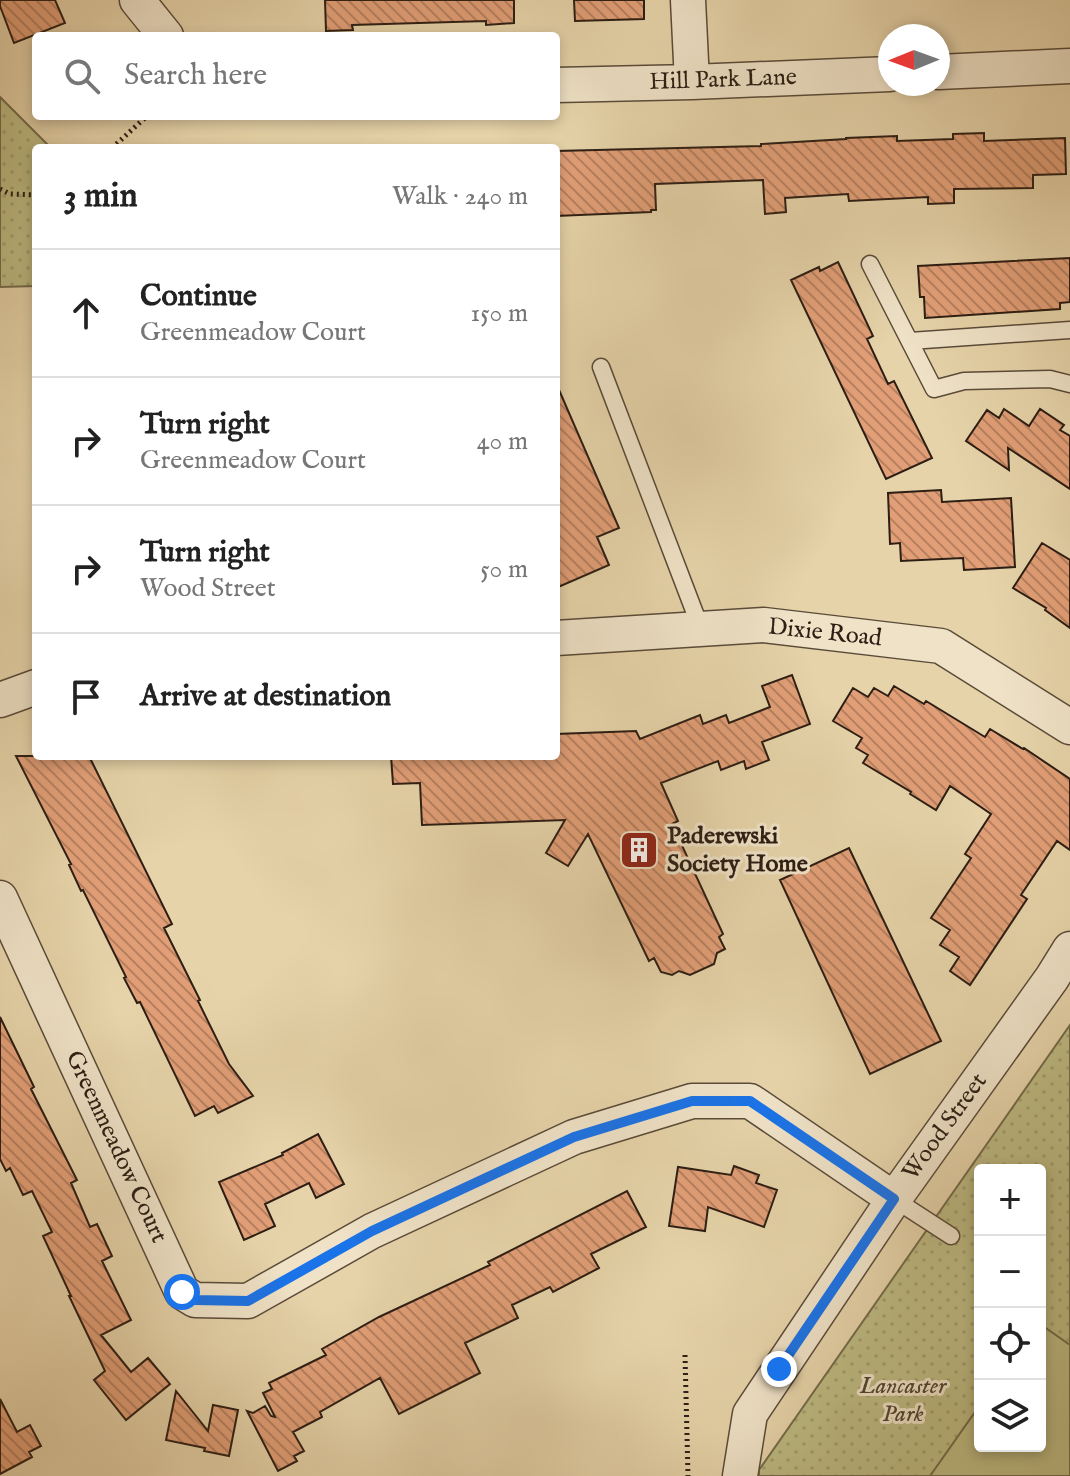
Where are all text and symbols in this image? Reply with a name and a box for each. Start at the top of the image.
north arrow [878,24,950,96]
search box [32,32,560,120]
icon: search [60,54,104,98]
text: Search here [124,57,267,95]
street label: Hill Park Lane [649,62,797,98]
text: 3 min [64,175,138,218]
text: Walk · 240 m [392,180,528,213]
text: Continue [140,278,257,316]
icon: ahead [64,291,108,335]
text: 150 m [470,297,528,330]
text: Greenmeadow Court [140,316,366,349]
text: Turn right [140,406,270,444]
icon: right [64,419,108,463]
text: 40 m [477,425,528,458]
text: Greenmeadow Court [140,444,366,477]
text: Turn right [140,534,270,572]
icon: right [64,547,108,591]
text: 50 m [480,553,528,586]
text: Wood Street [140,572,276,605]
street label: Dixie Road [767,612,884,654]
icon: arrive [64,675,108,719]
text: Arrive at destination [140,678,391,716]
place label: Paderewski Society Home [667,821,808,880]
building icon: Paderewski Society Home [618,829,660,871]
street label: Greenmeadow Court [58,1046,174,1248]
street label: Wood Street [896,1067,994,1187]
map controls [974,1164,1046,1452]
button: + [974,1164,1046,1236]
button: − [974,1236,1046,1308]
route start [164,1274,200,1310]
button: locate [974,1308,1046,1380]
route end [761,1351,797,1387]
park label: Lancaster Park [859,1371,948,1430]
button: layers [974,1380,1046,1452]

